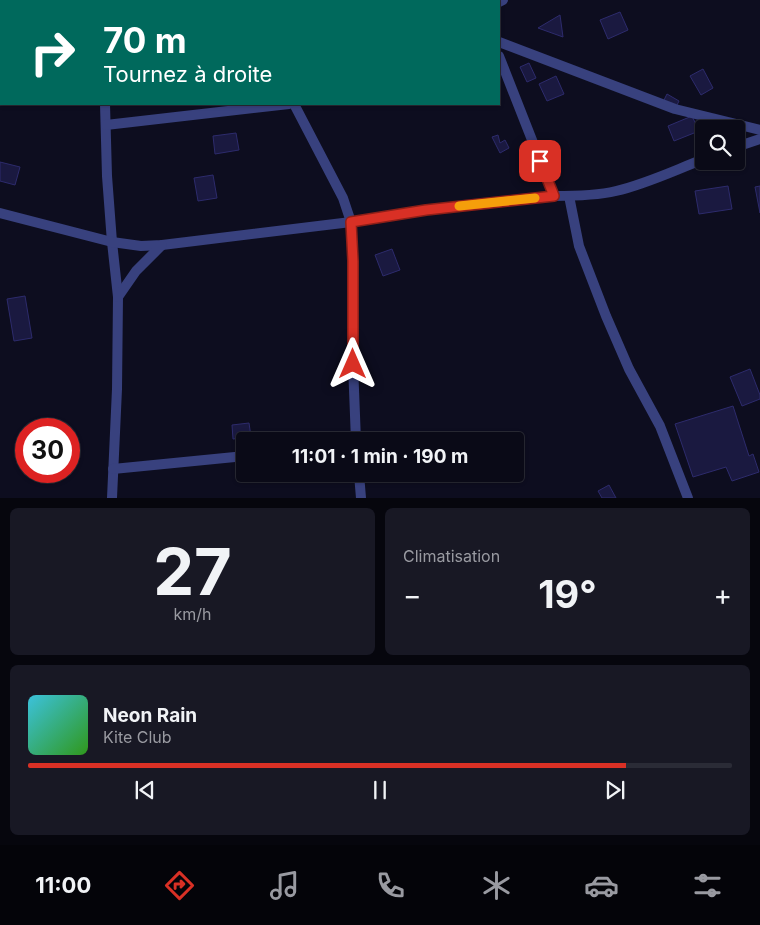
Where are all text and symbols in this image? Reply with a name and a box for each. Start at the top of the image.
text: 70 m [103,19,187,61]
icon: right [20,20,85,85]
text: Tournez à droite [103,61,272,87]
map controls [695,120,745,170]
button: search [695,120,745,170]
pin [519,140,561,182]
icon: arrive [526,147,554,175]
position arrow [326,337,378,389]
speed limit sign: 30 [15,418,80,483]
text: 11:01 · 1 min · 190 m [292,445,468,468]
text: 27 [153,532,232,611]
text: Climatisation [403,546,500,566]
text: 19° [538,571,597,617]
text: − [403,578,422,612]
text: + [713,578,732,612]
text: km/h [173,604,212,624]
text: Neon Rain [103,704,197,727]
text: Kite Club [103,727,172,747]
icon: previous [131,776,159,804]
icon: pause [366,776,394,804]
icon: next [601,776,629,804]
icon: directions [162,868,197,903]
icon: music [267,868,302,903]
icon: phone [373,868,408,903]
icon: climate [479,868,514,903]
icon: car [584,868,619,903]
icon: filters [690,868,725,903]
text: 11:00 [35,872,91,898]

